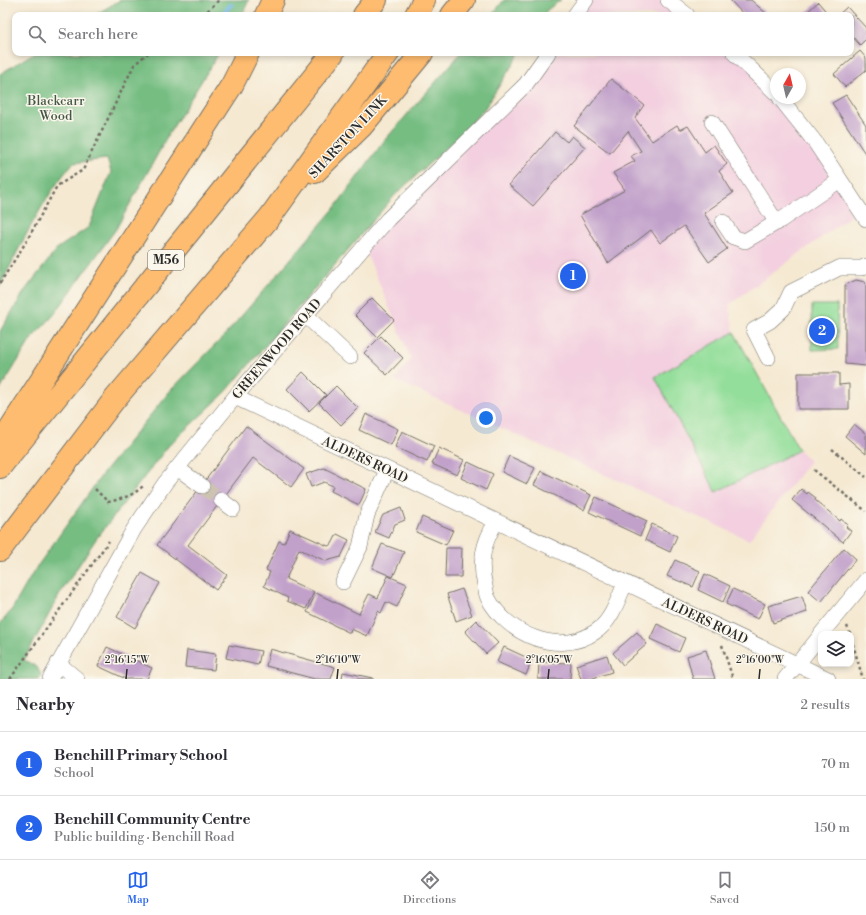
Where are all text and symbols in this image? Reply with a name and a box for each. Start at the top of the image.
search box [12,12,854,56]
icon: search [26,23,48,45]
text: Search here [58,25,138,44]
north arrow [770,68,806,104]
street label: SHARSTON LINK [306,91,391,182]
park label: Blackcarr Wood [26,93,85,124]
road number: M56 [148,250,184,270]
pin: 1 [560,261,586,291]
street label: GREENWOOD ROAD [229,295,325,403]
pin: 2 [809,316,835,346]
your location [476,408,496,428]
street label: ALDERS ROAD [319,433,411,487]
street label: ALDERS ROAD [659,594,751,648]
map controls [818,631,854,667]
button: layers [818,631,854,667]
text: 2°16'15"W [105,654,150,666]
text: 2°16'10"W [315,654,362,666]
text: 2°16'05"W [526,654,573,666]
text: 2°16'00"W [736,654,785,666]
text: Nearby [16,694,75,716]
text: 2 results [801,697,850,713]
text: Benchill Primary School [54,746,228,765]
text: 1 [26,756,32,772]
text: 70 m [821,756,850,772]
text: School [54,765,94,781]
text: Benchill Community Centre [54,810,251,829]
text: 2 [25,820,33,836]
text: 150 m [815,820,850,836]
text: Public building · Benchill Road [54,829,234,845]
tab: Map [127,869,149,907]
tab: Directions [403,869,456,907]
tab: Saved [710,869,739,907]

